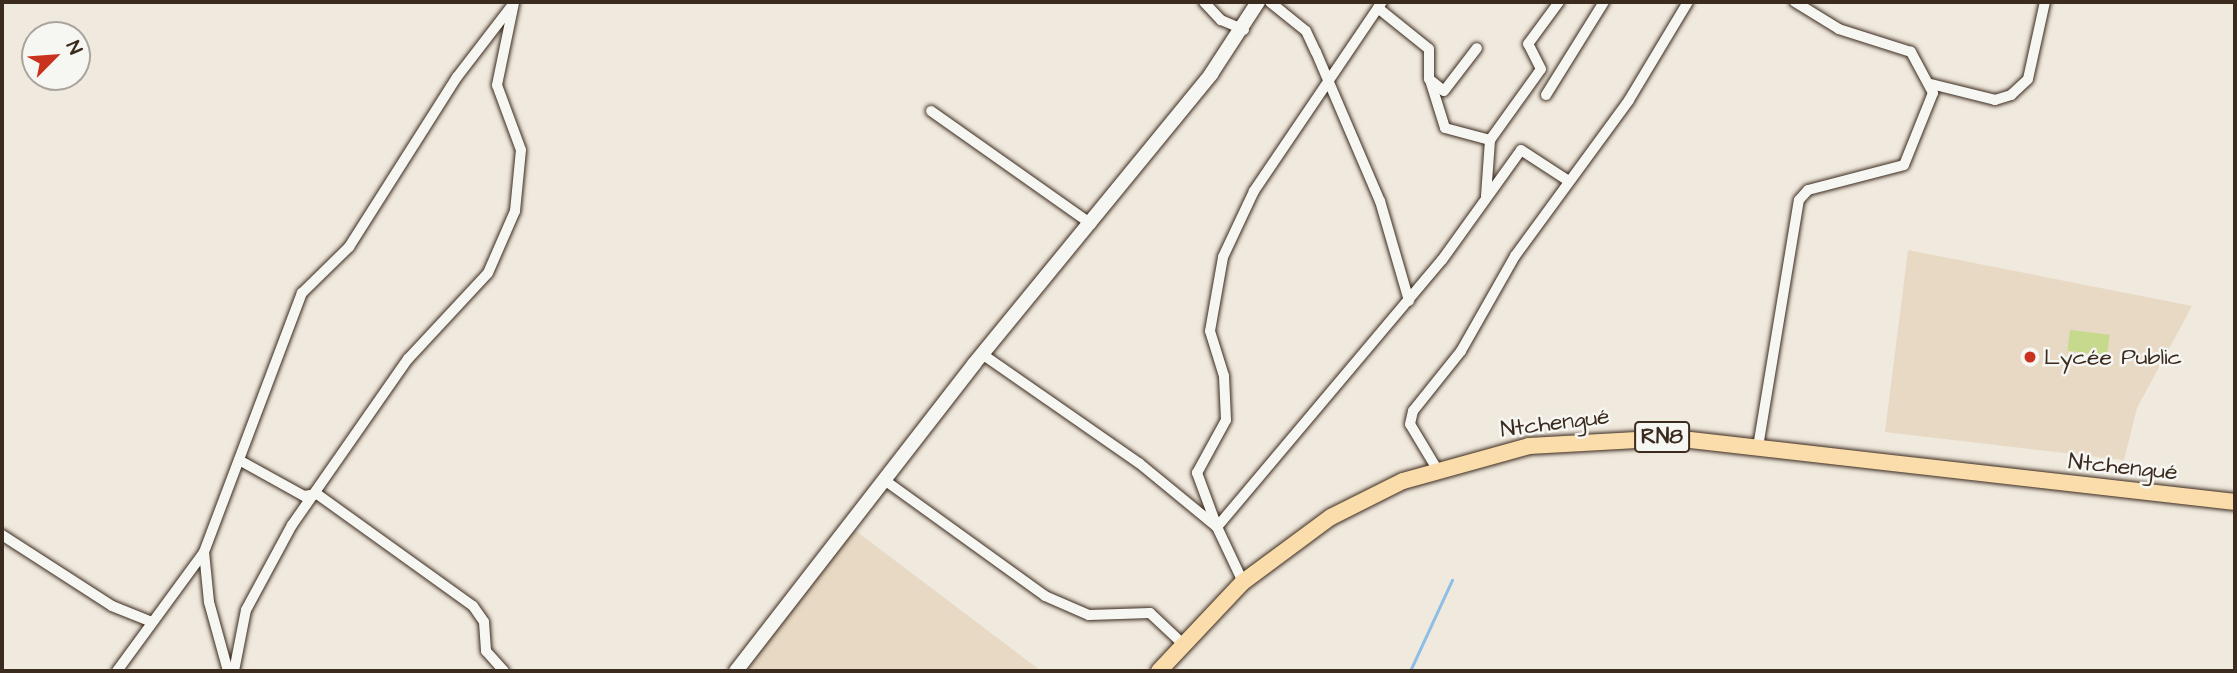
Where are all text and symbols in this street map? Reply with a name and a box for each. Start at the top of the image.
north arrow [21,21,91,91]
text: N [59,37,88,59]
place label: Lycée Public [2044,343,2182,371]
marker: Lycée Public [2022,349,2038,365]
street label: Ntchengué [1499,403,1611,443]
road number: RN8 [1634,420,1690,454]
street label: Ntchengué [2067,448,2179,486]

